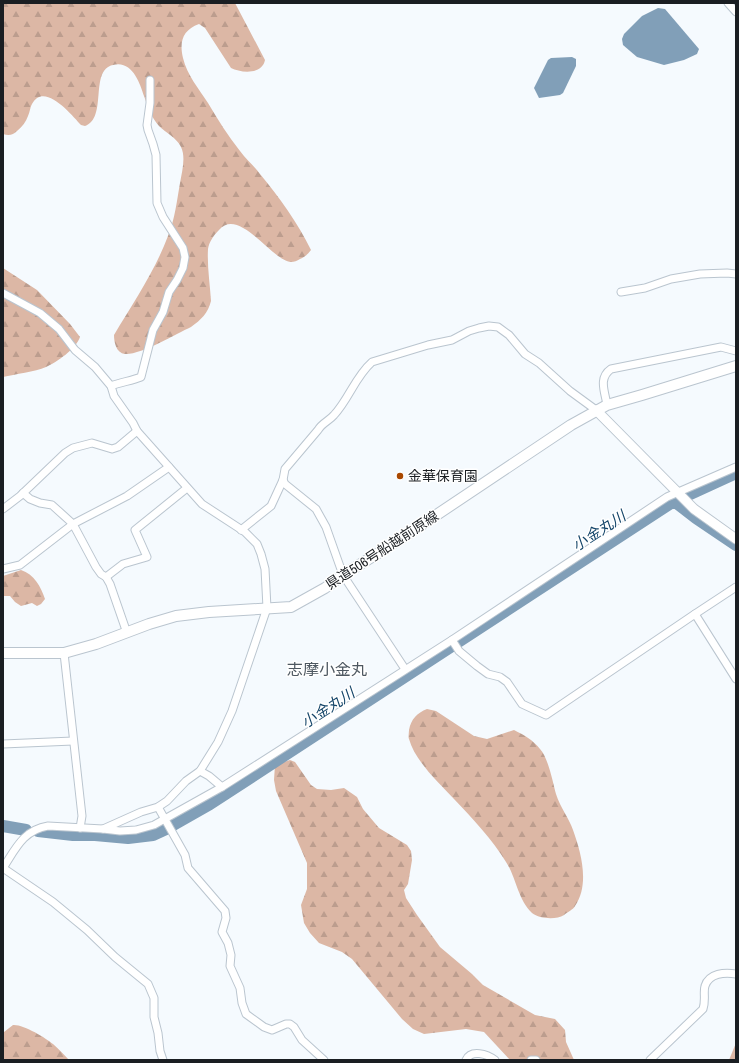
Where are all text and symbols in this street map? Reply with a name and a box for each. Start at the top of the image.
place label: 金華保育園 [408,467,478,485]
marker: 金華保育園 [395,471,405,481]
water label: 小金丸川 [568,504,631,556]
street label: 県道506号船越前原線 [322,507,442,593]
district label: 志摩小金丸 [287,658,367,680]
water label: 小金丸川 [297,681,360,733]

